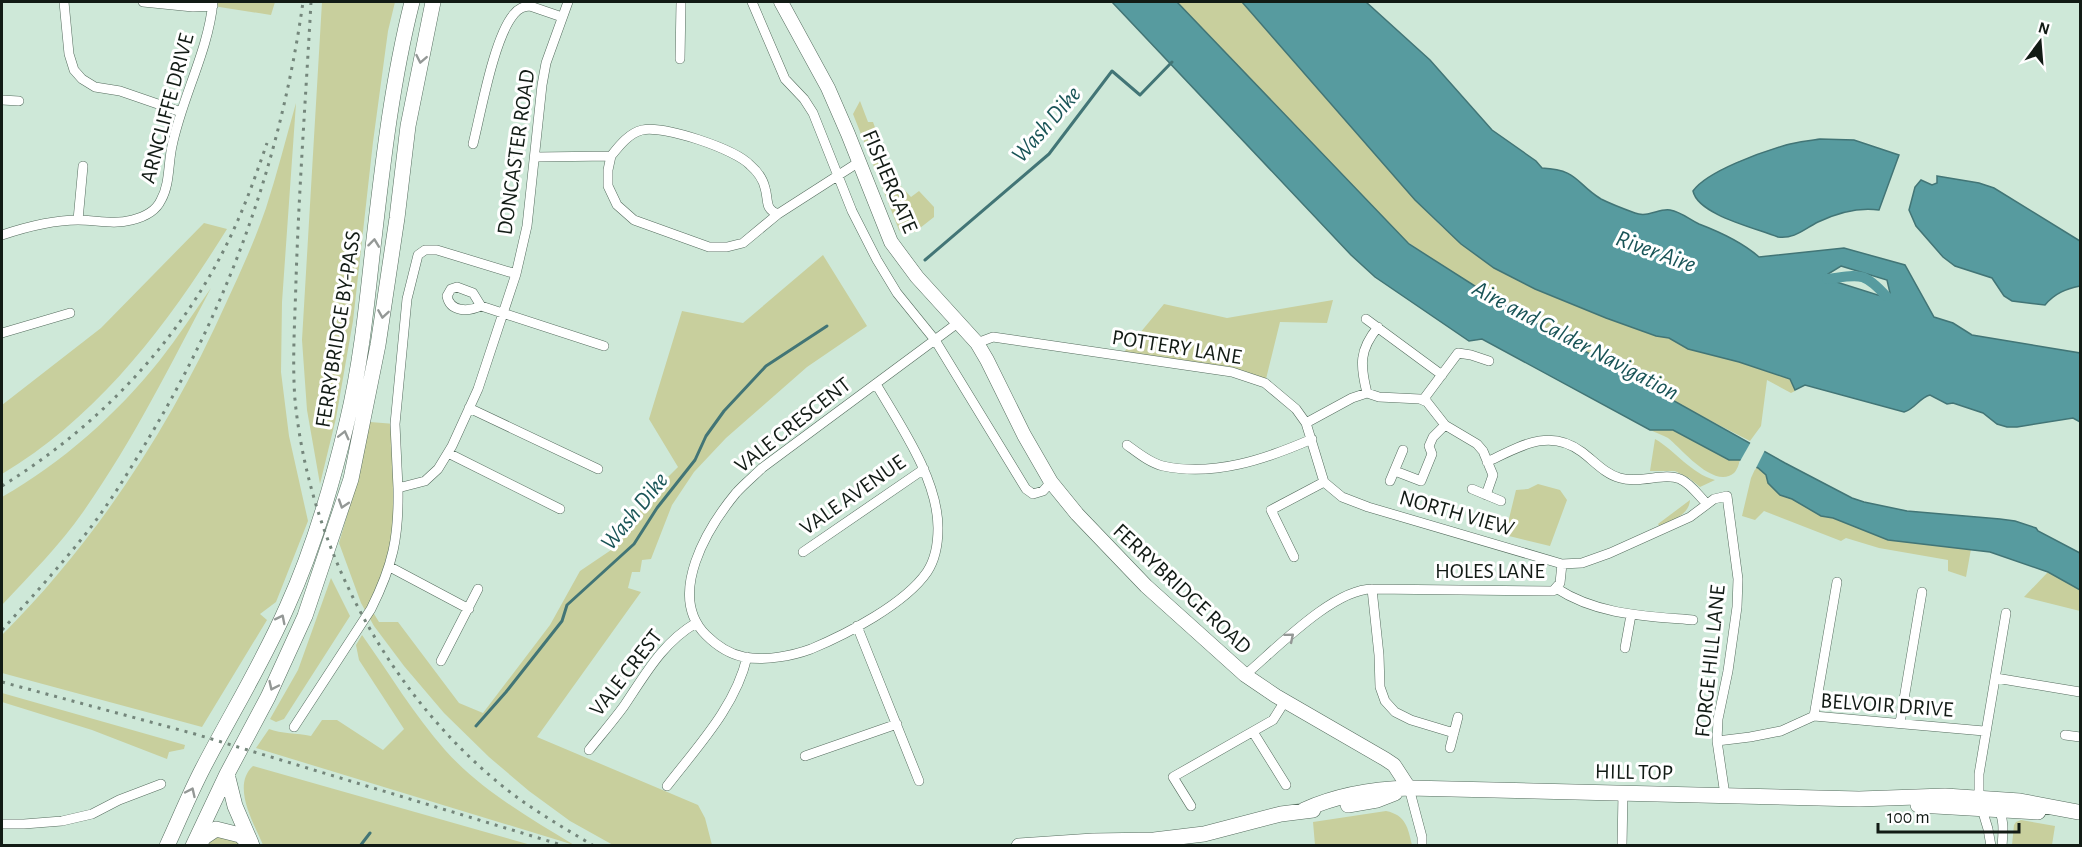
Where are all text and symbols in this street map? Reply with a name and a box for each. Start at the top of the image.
north arrow [2010,12,2070,72]
text: N [2036,19,2051,38]
street label: ARNCLIFFE DRIVE [136,30,198,186]
one-way arrow [415,53,428,63]
street label: DONCASTER ROAD [493,68,538,236]
water label: Wash Dike [1007,82,1086,167]
street label: FISHERGATE [859,127,922,236]
water label: River Aire [1613,226,1699,277]
street label: FERRYBRIDGE BY-PASS [312,229,364,429]
one-way arrow [367,238,380,247]
water label: Aire and Calder Navigation [1468,276,1682,405]
one-way arrow [377,308,390,318]
street label: POTTERY LANE [1110,326,1244,368]
street label: VALE CRESCENT [731,373,855,477]
one-way arrow [336,430,349,440]
street label: VALE AVENUE [796,450,909,539]
water label: Wash Dike [596,468,673,555]
street label: NORTH VIEW [1397,486,1517,540]
one-way arrow [338,498,350,509]
street label: FERRYBRIDGE ROAD [1109,519,1256,658]
street label: HOLES LANE [1435,560,1545,582]
street label: FORGE HILL LANE [1691,583,1729,738]
one-way arrow [274,615,286,626]
street label: VALE CREST [585,625,666,720]
one-way arrow [1283,633,1294,644]
one-way arrow [268,680,280,691]
street label: BELVOIR DRIVE [1820,689,1955,721]
street label: HILL TOP [1595,760,1673,784]
one-way arrow [184,788,196,799]
scale bar [1878,796,2019,834]
text: 100 m [1887,809,1930,827]

